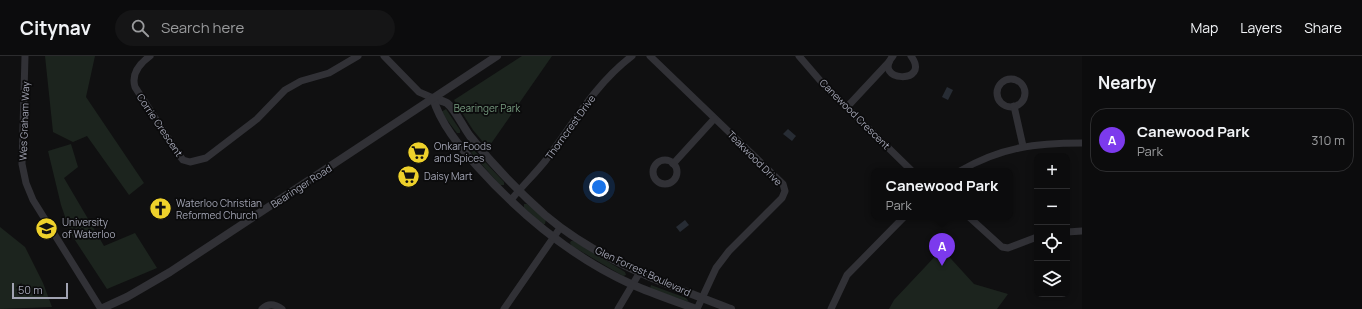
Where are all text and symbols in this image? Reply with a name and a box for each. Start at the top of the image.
search box [115,10,395,46]
text: Citynav [20,15,91,41]
icon: search [129,17,151,39]
text: Search here [161,17,244,38]
text: Map [1190,18,1218,37]
text: Layers [1240,18,1282,37]
text: Share [1304,18,1342,37]
text: Nearby [1098,71,1156,94]
street label: Canewood Crescent [817,76,893,152]
street label: Wes Graham Way [16,80,32,161]
street label: Corrie Crescent [134,91,186,159]
street label: Thorncrest Drive [542,92,598,162]
park label: Bearinger Park [454,101,521,115]
text: Canewood Park [1137,121,1249,142]
street label: Teakwood Drive [725,128,786,189]
text: A [1108,131,1116,149]
text: 310 m [1311,131,1345,149]
supermarket icon: Onkar Foods and Spices [405,139,431,165]
place label: Onkar Foods and Spices [434,139,491,165]
text: Park [1137,142,1163,160]
map controls [1034,153,1070,297]
button: + [1034,153,1070,189]
street label: Bearinger Road [268,161,334,211]
supermarket icon: Daisy Mart [395,163,421,189]
popup [871,168,1013,220]
place label: Daisy Mart [424,169,473,183]
text: Canewood Park [886,175,998,196]
your location [589,177,609,197]
button: − [1034,189,1070,225]
church icon: Waterloo Christian Reformed Church [147,196,173,222]
place label: Waterloo Christian Reformed Church [176,196,262,222]
text: Park [886,196,912,214]
school or university icon: University of Waterloo [33,215,59,241]
place label: University of Waterloo [62,215,115,241]
button: locate [1034,225,1070,261]
pin: A [929,233,955,266]
street label: Glen Forrest Boulevard [593,243,693,299]
button: layers [1034,261,1070,297]
scale bar [12,281,68,300]
text: 50 m [18,282,43,297]

